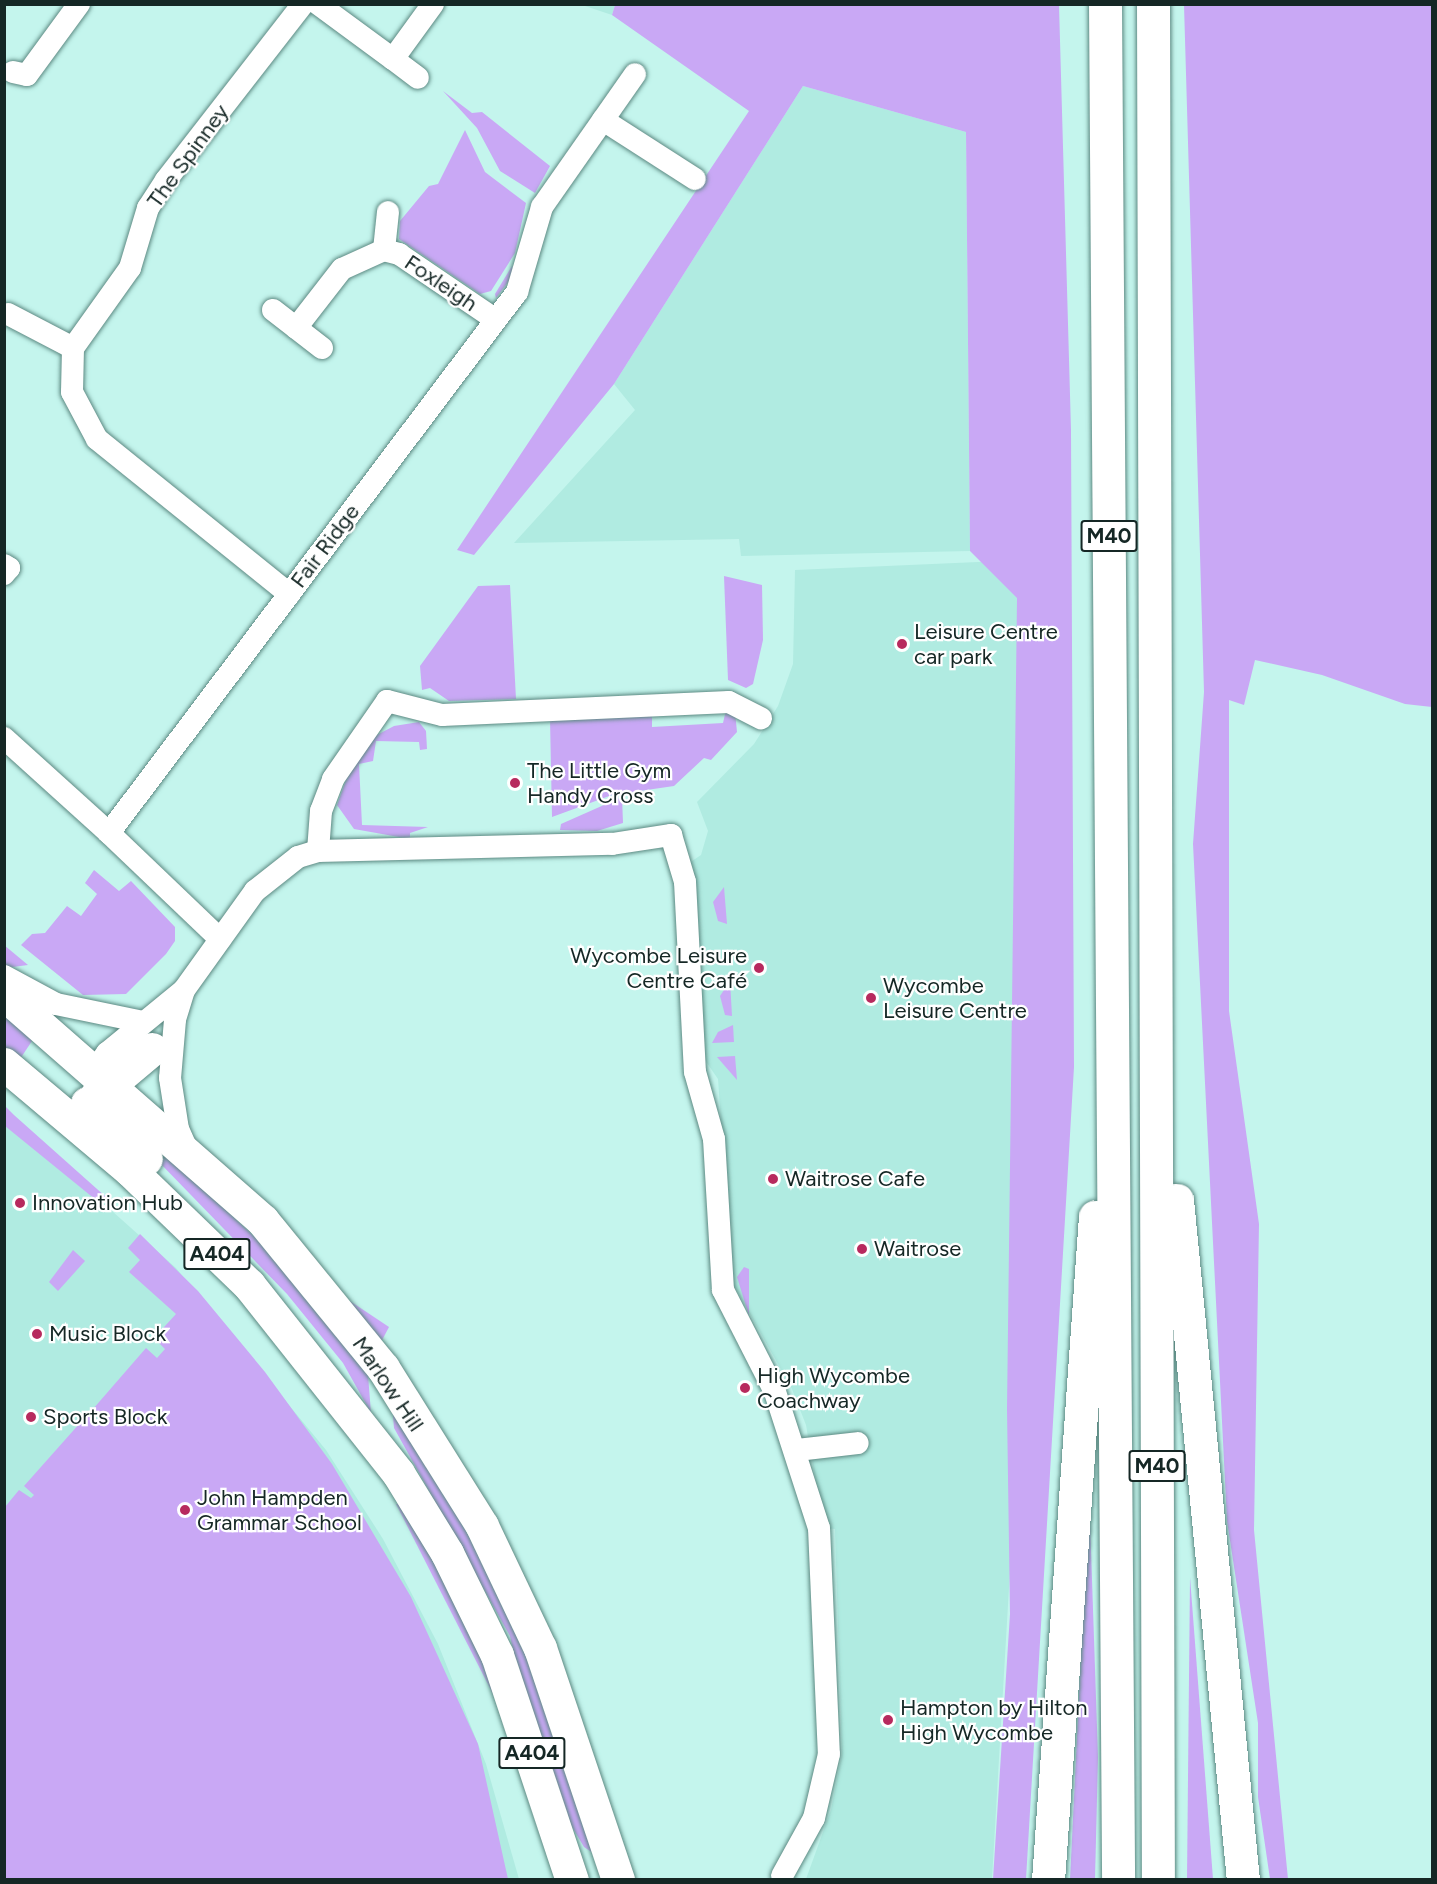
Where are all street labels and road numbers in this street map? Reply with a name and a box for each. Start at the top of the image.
street label: The Spinney [142,99,234,213]
street label: Foxleigh [400,249,482,317]
street label: Fair Ridge [285,499,365,593]
road number: M40 [1080,518,1138,554]
road number: A404 [182,1236,252,1272]
street label: Marlow Hill [347,1332,429,1436]
road number: M40 [1128,1448,1186,1484]
road number: A404 [498,1735,566,1771]

